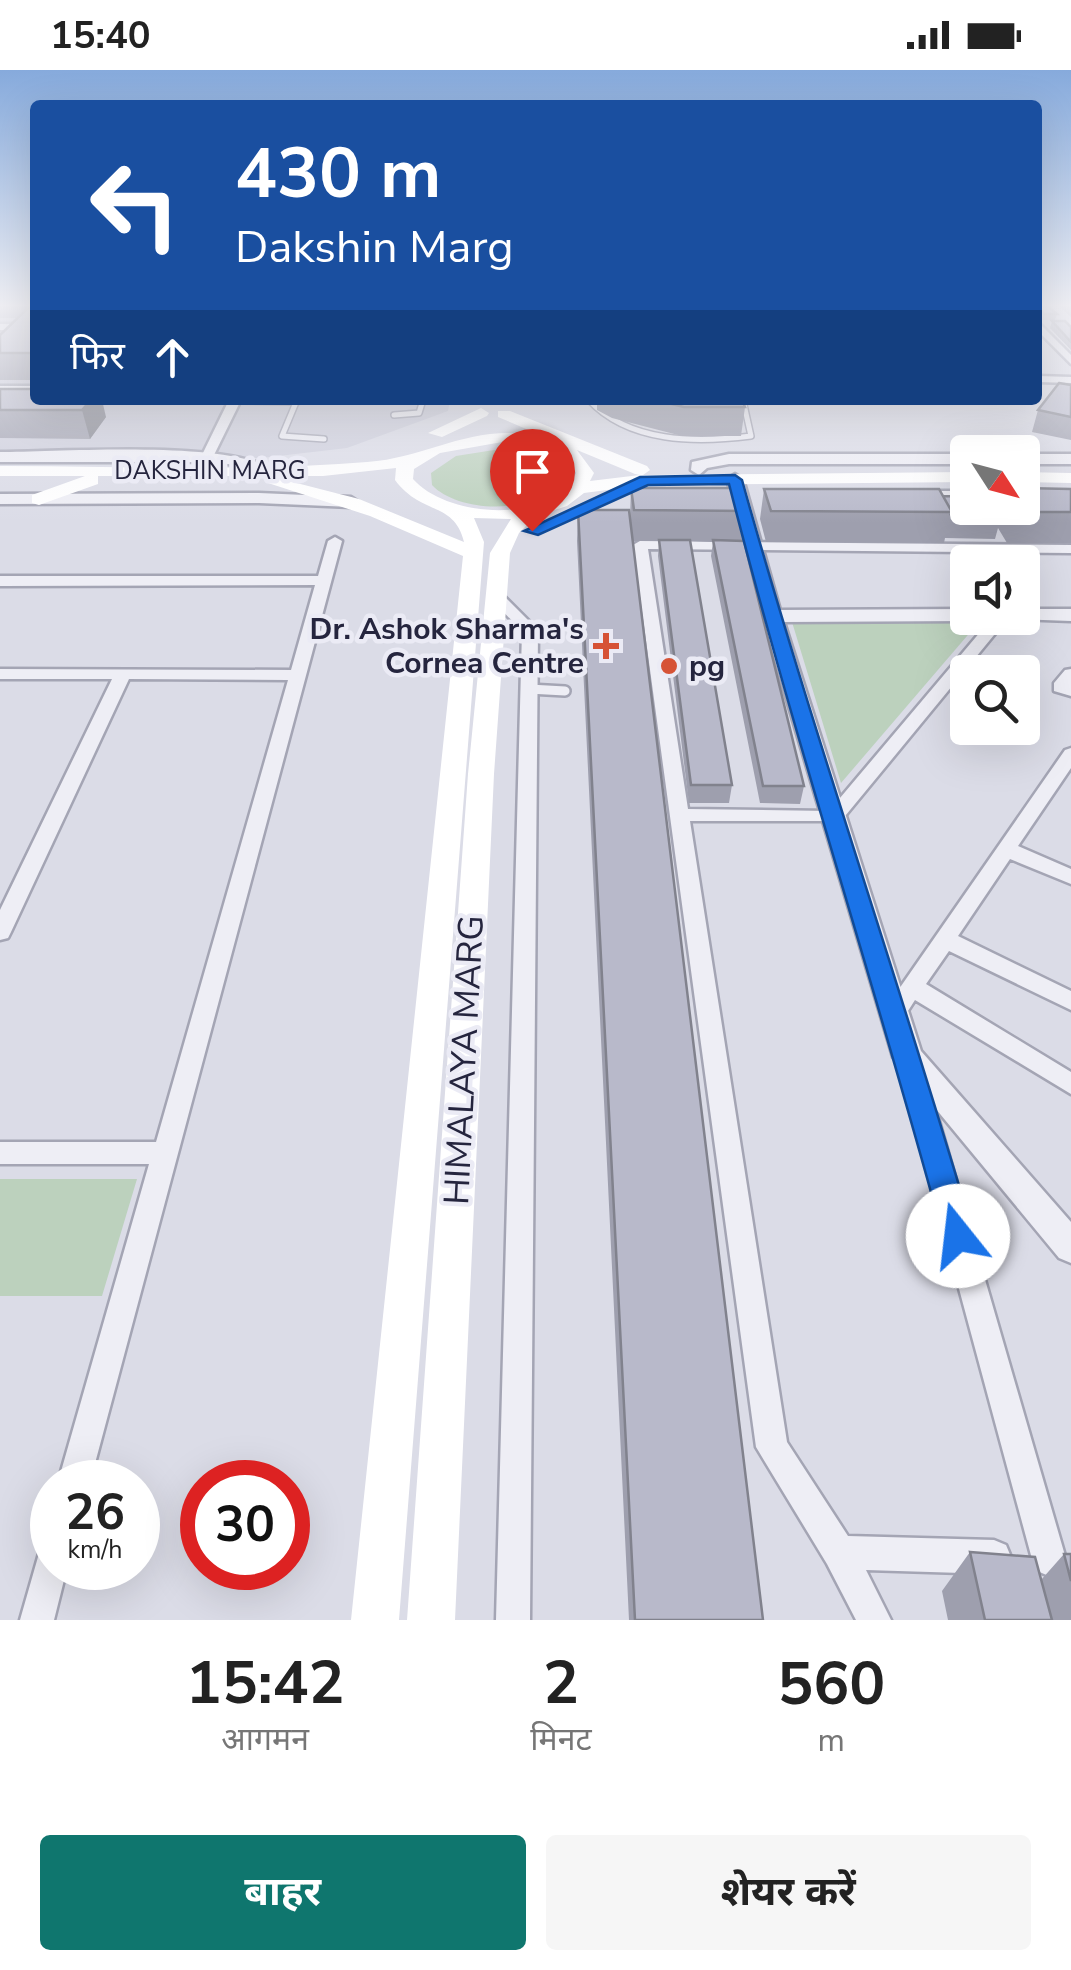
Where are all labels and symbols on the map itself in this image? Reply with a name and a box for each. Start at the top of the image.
pin [490,429,575,532]
north arrow [950,435,1040,525]
street label: DAKSHIN MARG [114,454,306,488]
place label: Dr. Ashok Sharma's Cornea Centre [310,609,584,684]
marker: Dr. Ashok Sharma's Cornea Centre [593,633,619,659]
place label: pg [689,646,725,687]
marker: pg [658,655,680,677]
street label: HIMALAYA MARG [433,914,495,1206]
position arrow [906,1184,1010,1288]
speed limit sign: 30 [180,1460,310,1590]

